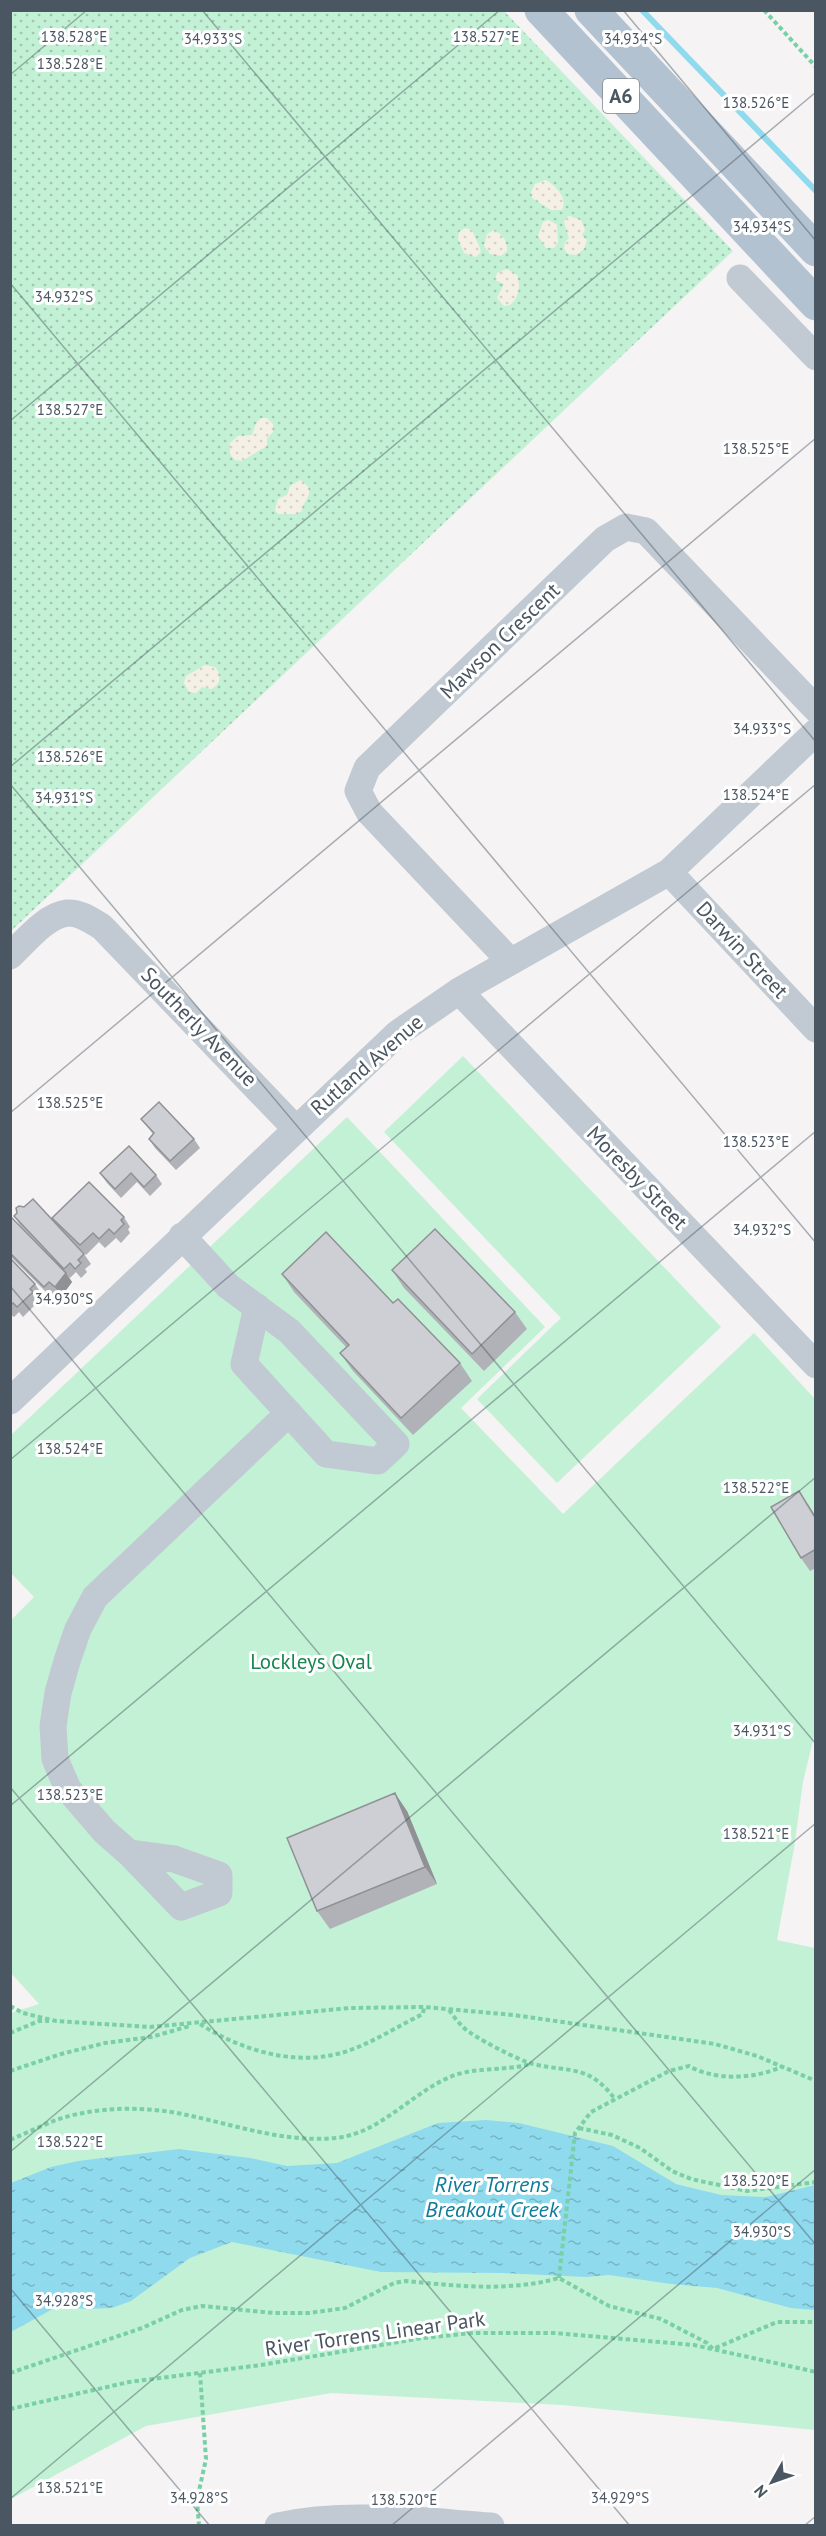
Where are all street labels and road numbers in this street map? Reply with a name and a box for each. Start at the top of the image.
road number: A6 [603,79,639,113]
street label: Mawson Crescent [434,577,565,705]
street label: Darwin Street [691,895,794,1004]
street label: Southerly Avenue [136,961,263,1092]
street label: Rutland Avenue [305,1008,429,1121]
street label: Moresby Street [581,1120,694,1235]
street label: River Torrens Linear Park [263,2305,487,2362]

